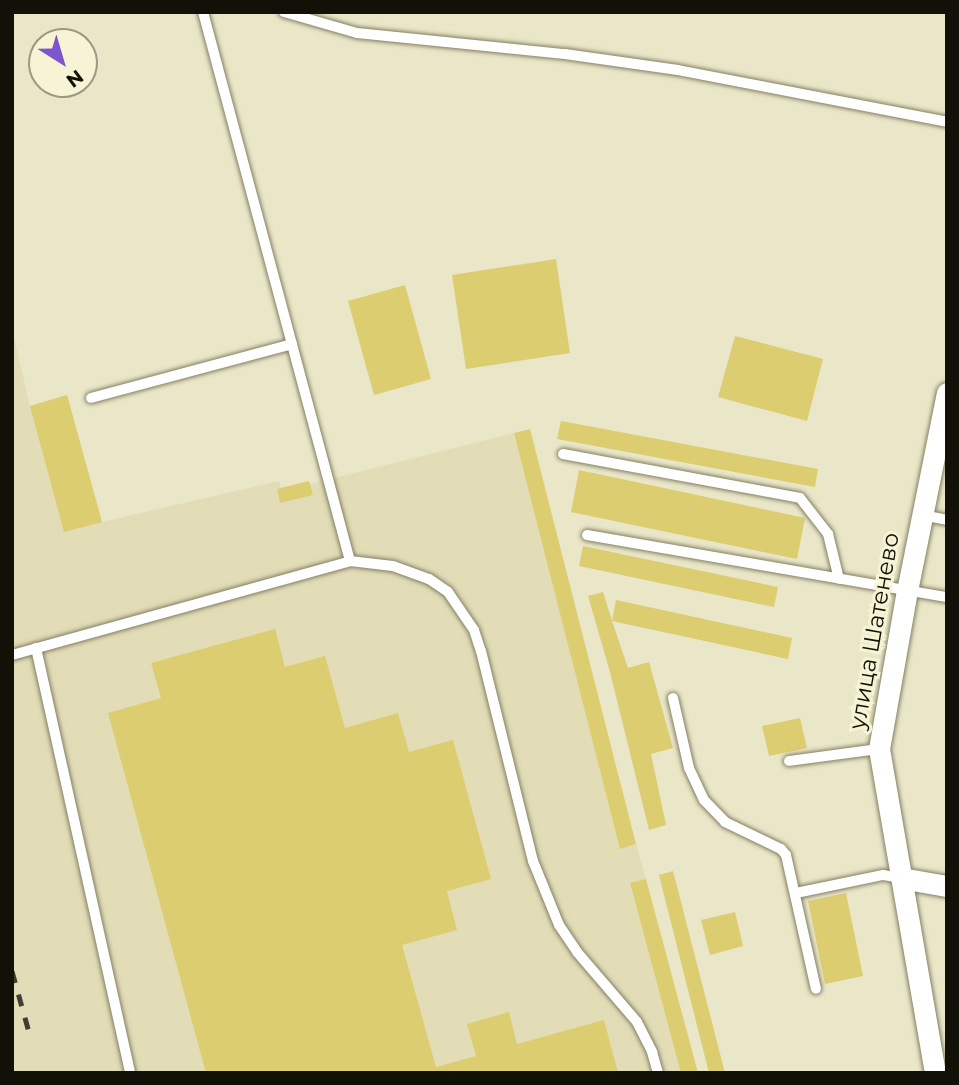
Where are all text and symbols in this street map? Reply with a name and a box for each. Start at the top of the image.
north arrow [28,28,98,98]
text: N [62,65,88,92]
street label: улица Шатенево [843,530,905,732]

